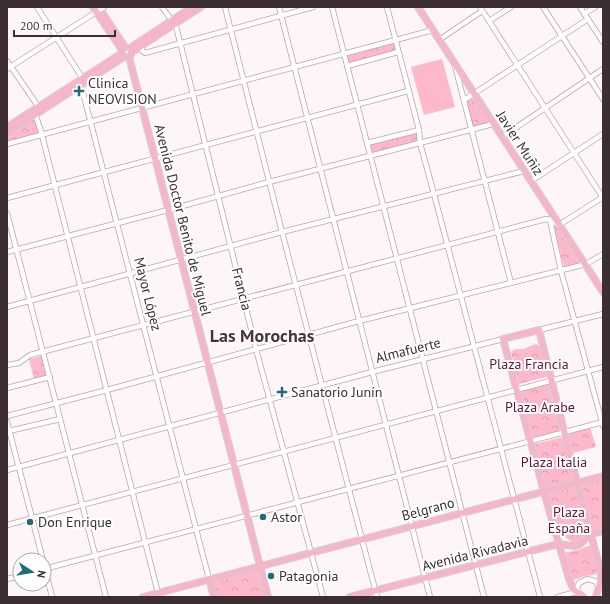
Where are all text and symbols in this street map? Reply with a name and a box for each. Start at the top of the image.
scale bar [14,12,115,38]
text: 200 m [20,18,53,33]
place label: Clinica NEOVISION [88,74,157,108]
marker: Clinica NEOVISION [73,85,85,97]
street label: Javier Muñiz [492,106,548,179]
street label: Avenida Doctor Benito de Miguel [150,122,216,318]
street label: Mayor López [130,255,166,333]
street label: Francia [228,266,256,312]
district label: Las Morochas [210,324,315,347]
street label: Almafuerte [374,333,442,367]
park label: Plaza Francia [489,355,569,373]
place label: Sanatorio Junín [291,383,383,401]
marker: Sanatorio Junín [276,386,288,398]
park label: Plaza Arabe [505,398,575,416]
park label: Plaza Italia [521,453,587,471]
street label: Belgrano [400,493,456,525]
park label: Plaza España [548,503,590,537]
place label: Astor [271,508,302,526]
marker: Astor [258,512,268,522]
place label: Don Enrique [38,513,112,531]
marker: Don Enrique [25,517,35,527]
street label: Avenida Rivadavia [420,531,530,575]
north arrow [12,552,52,592]
place label: Patagonia [279,567,338,585]
text: N [34,569,49,579]
marker: Patagonia [266,571,276,581]

